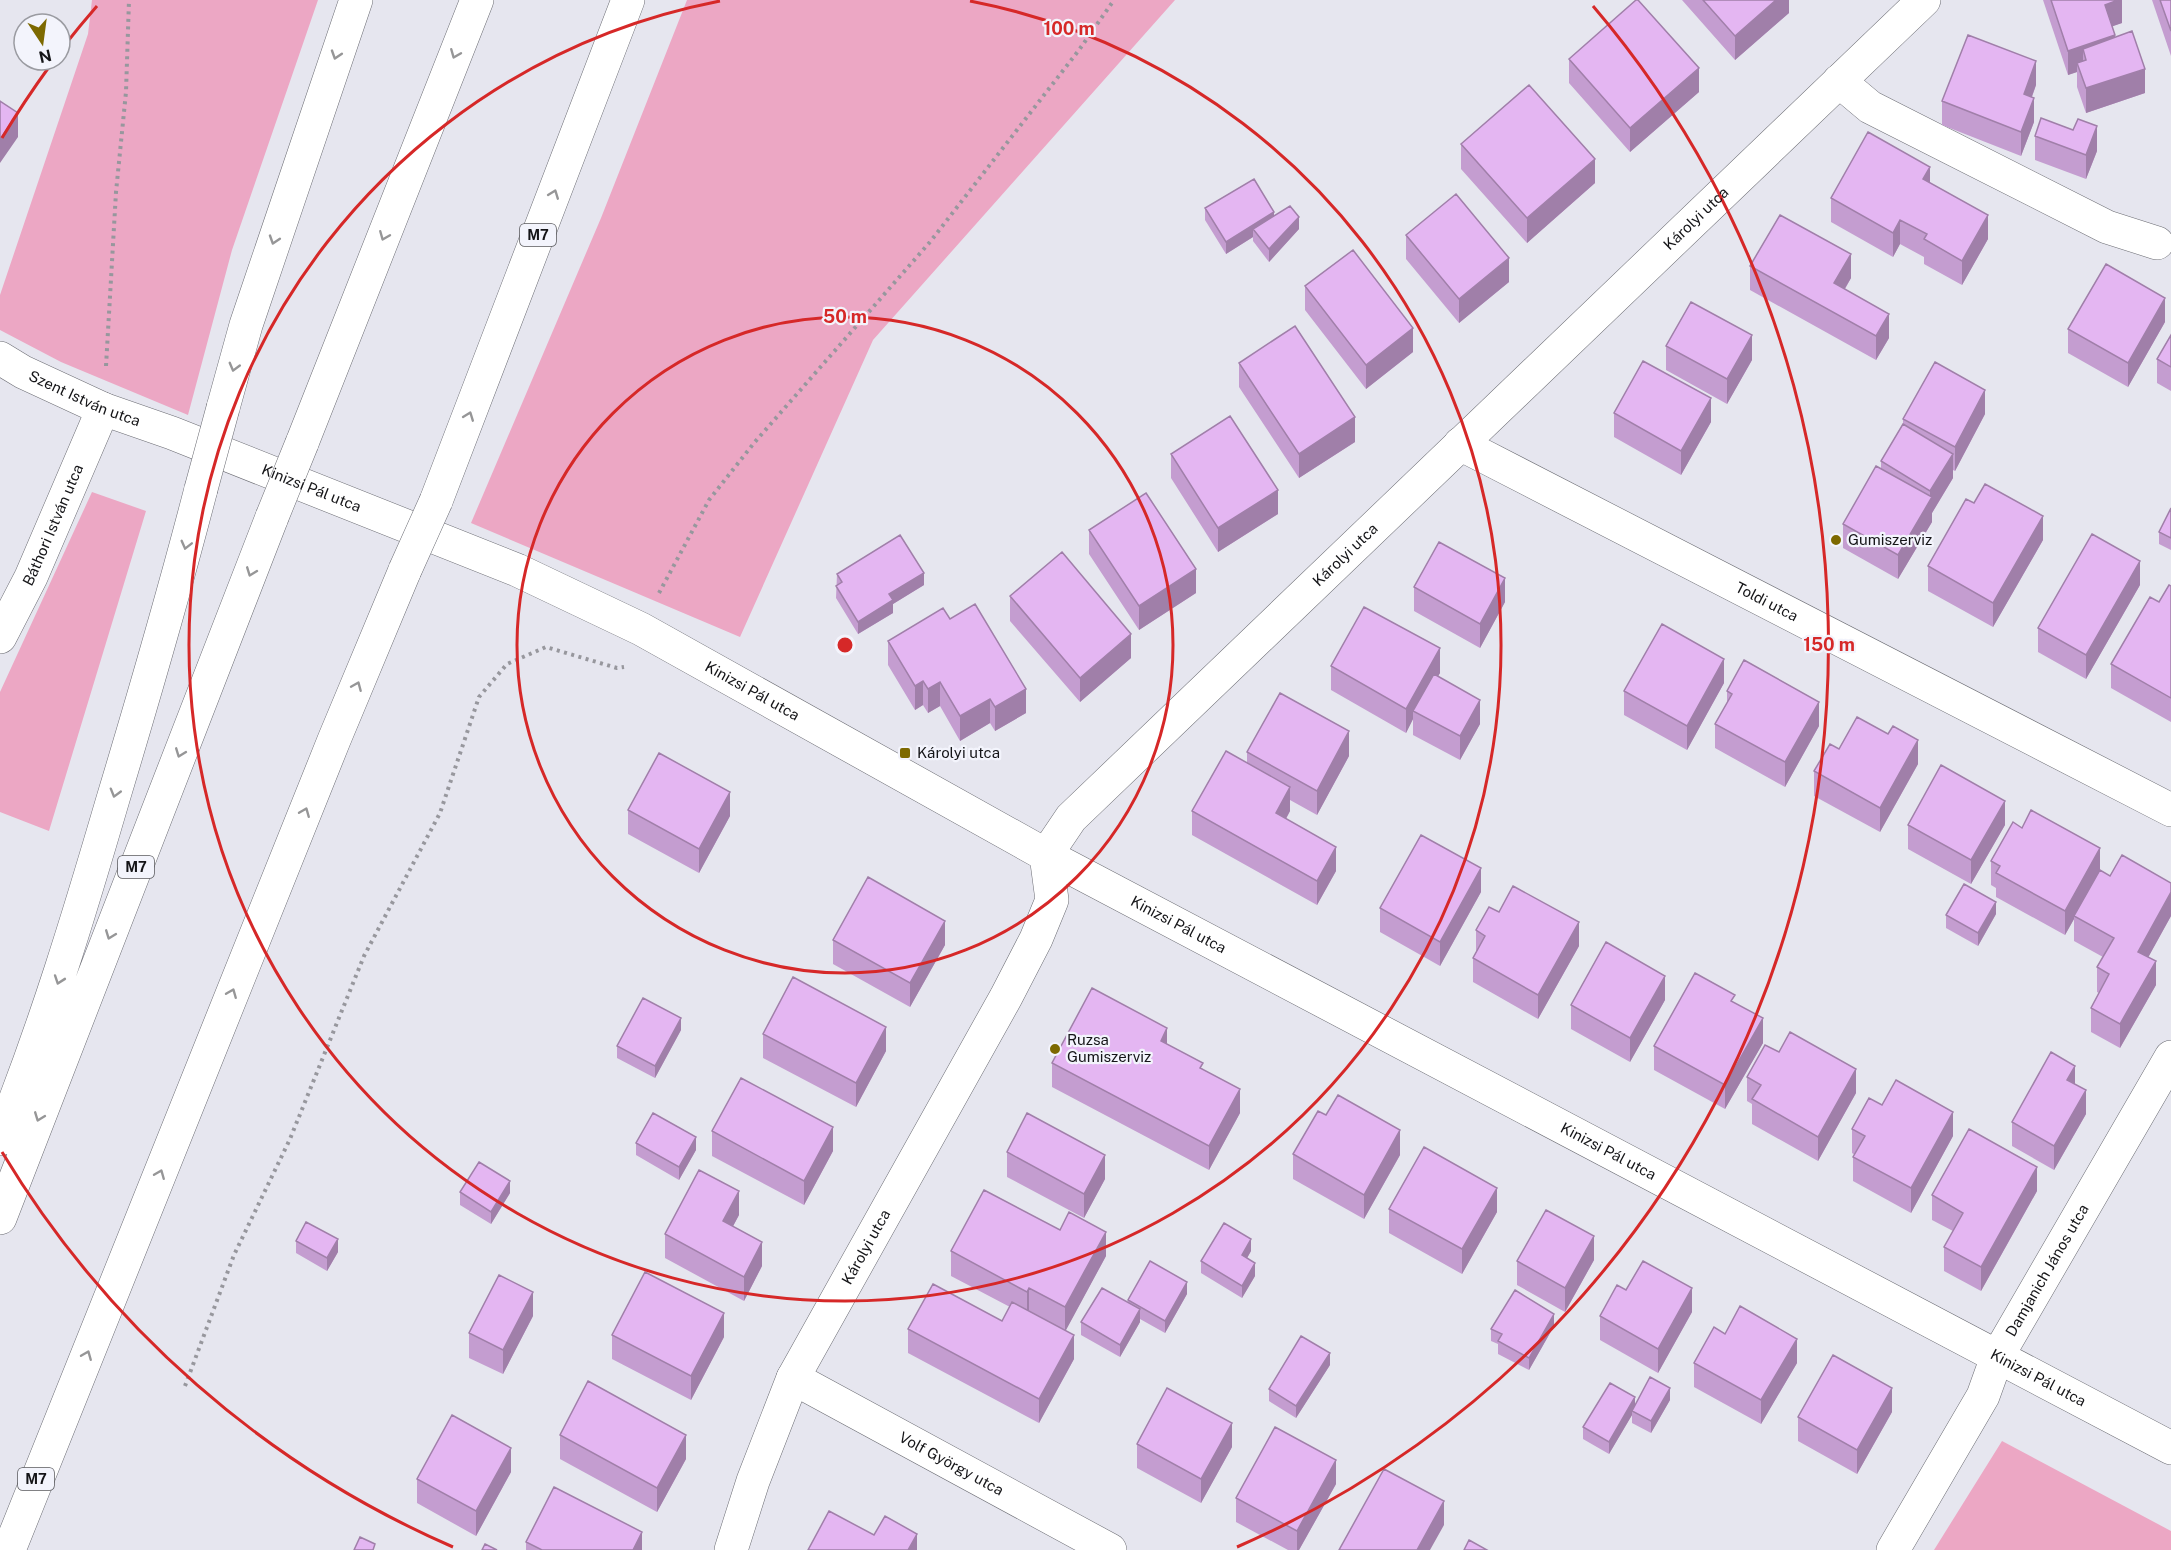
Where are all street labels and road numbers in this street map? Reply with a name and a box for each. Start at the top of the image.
street label: Károlyi utca [1660,183,1732,253]
road number: M7 [520,224,556,246]
street label: Szent István utca [26,367,143,429]
street label: Kinizsi Pál utca [259,461,364,515]
street label: Báthori István utca [19,462,86,588]
street label: Károlyi utca [1309,520,1381,589]
street label: Toldi utca [1733,578,1801,625]
street label: Kinizsi Pál utca [702,658,803,724]
road number: M7 [118,856,154,878]
street label: Kinizsi Pál utca [1128,892,1229,956]
street label: Kinizsi Pál utca [1558,1119,1659,1183]
street label: Damjanich János utca [2002,1201,2092,1339]
street label: Károlyi utca [838,1206,893,1287]
street label: Kinizsi Pál utca [1988,1345,2089,1410]
street label: Volf György utca [896,1428,1007,1499]
road number: M7 [18,1468,54,1490]

